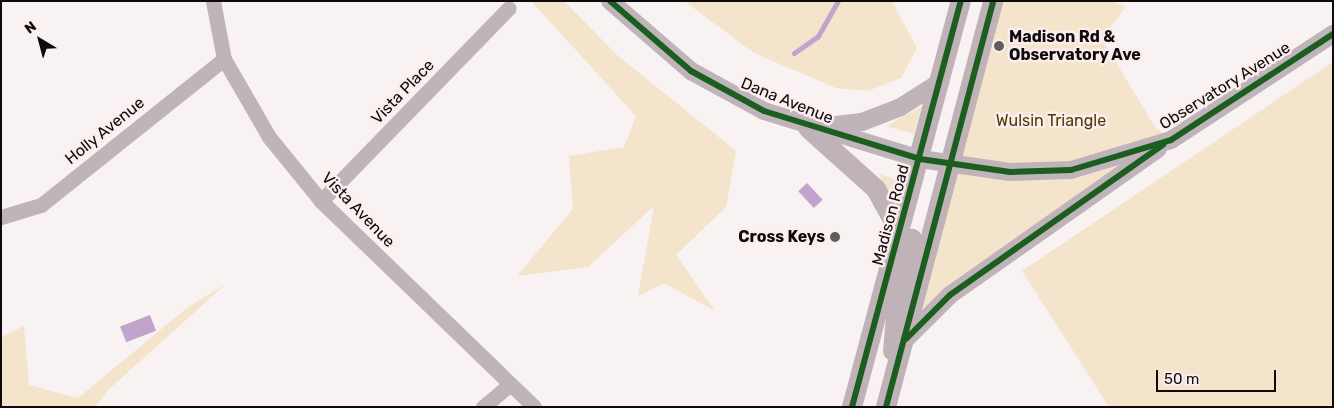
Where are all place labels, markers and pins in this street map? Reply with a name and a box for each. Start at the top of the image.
place label: Madison Rd & Observatory Ave [1009,27,1142,65]
marker: Madison Rd & Observatory Ave [993,40,1005,52]
place label: Cross Keys [738,227,825,247]
marker: Cross Keys [829,231,841,243]

